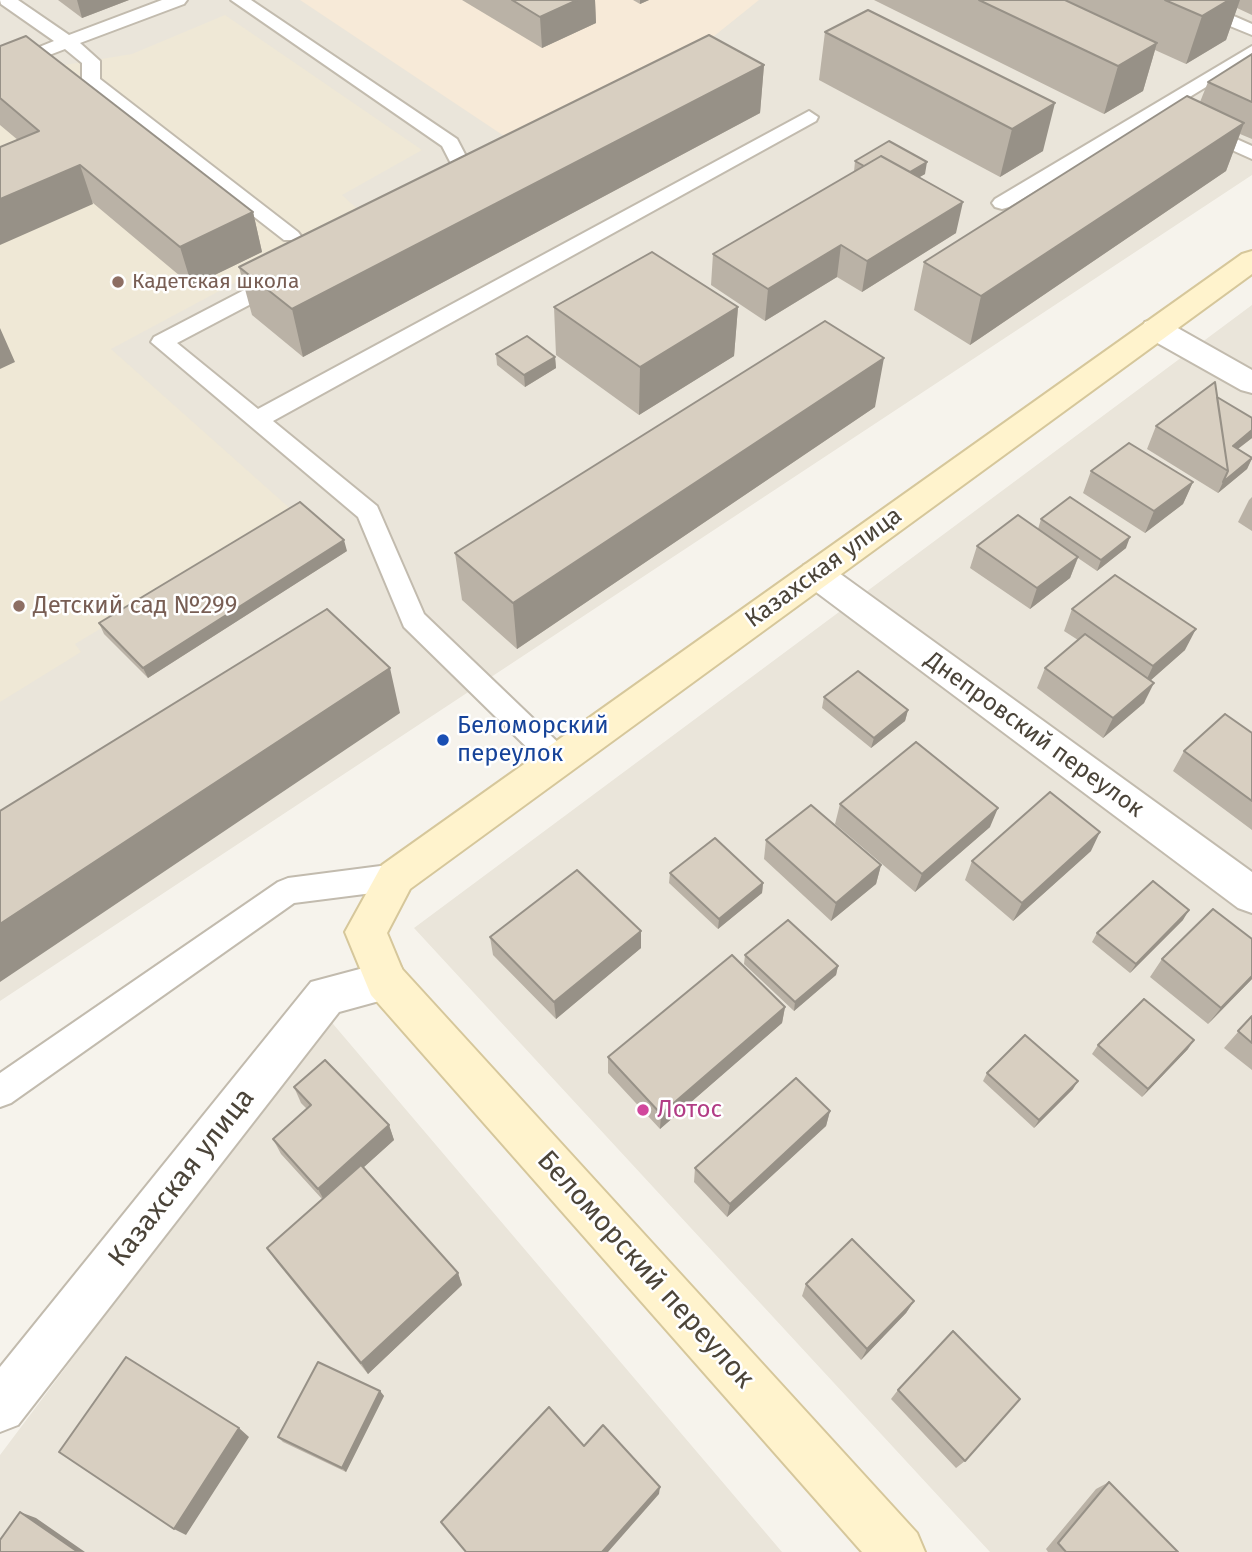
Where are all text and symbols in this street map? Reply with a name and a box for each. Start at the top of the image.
place label: Кадетская школа [132,269,299,295]
marker: Кадетская школа [110,274,126,290]
street label: Казахская улица [740,502,908,634]
place label: Детский сад №299 [33,592,237,620]
marker: Детский сад №299 [11,598,27,614]
street label: Днепровский переулок [919,646,1149,824]
place label: Беломорский переулок [457,712,609,768]
marker: Беломорский переулок [435,732,451,748]
street label: Казахская улица [102,1082,262,1274]
place label: Лотос [657,1096,722,1124]
marker: Лотос [635,1102,651,1118]
street label: Беломорский переулок [529,1144,761,1396]

